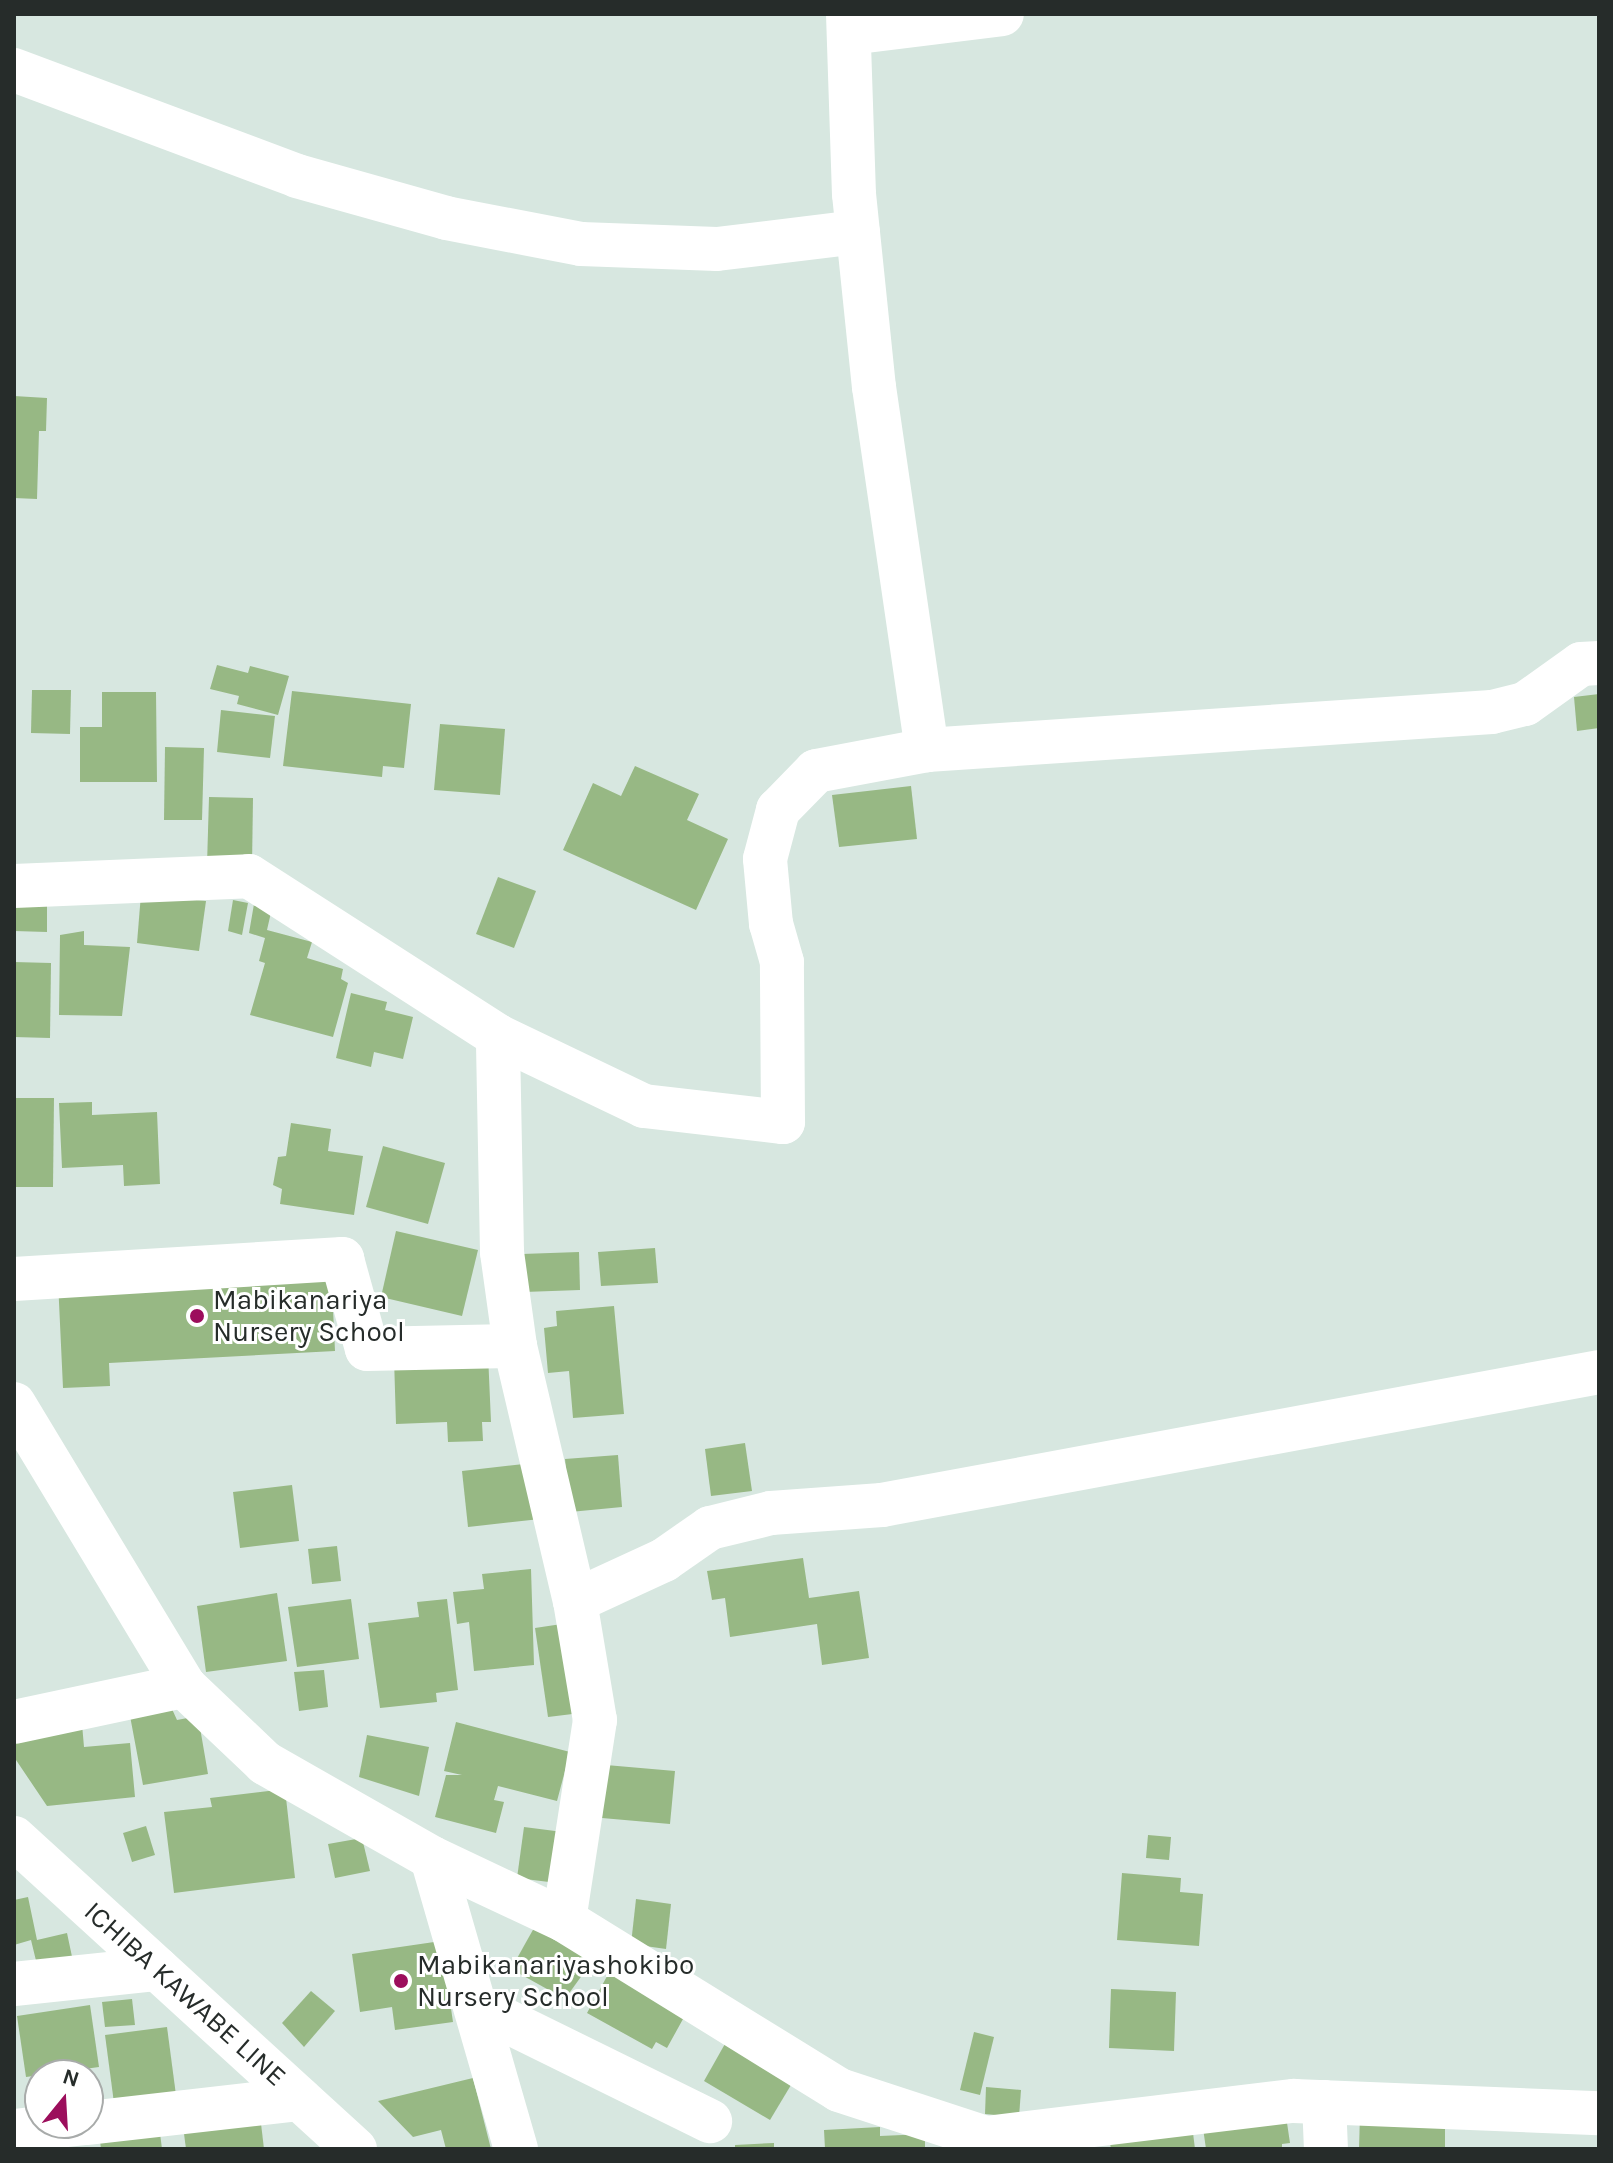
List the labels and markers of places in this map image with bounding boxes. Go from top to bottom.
place label: Mabikanariya Nursery School [213,1283,405,1349]
marker: Mabikanariya Nursery School [188,1307,206,1325]
place label: Mabikanariyashokibo Nursery School [417,1948,694,2014]
marker: Mabikanariyashokibo Nursery School [392,1972,410,1990]

